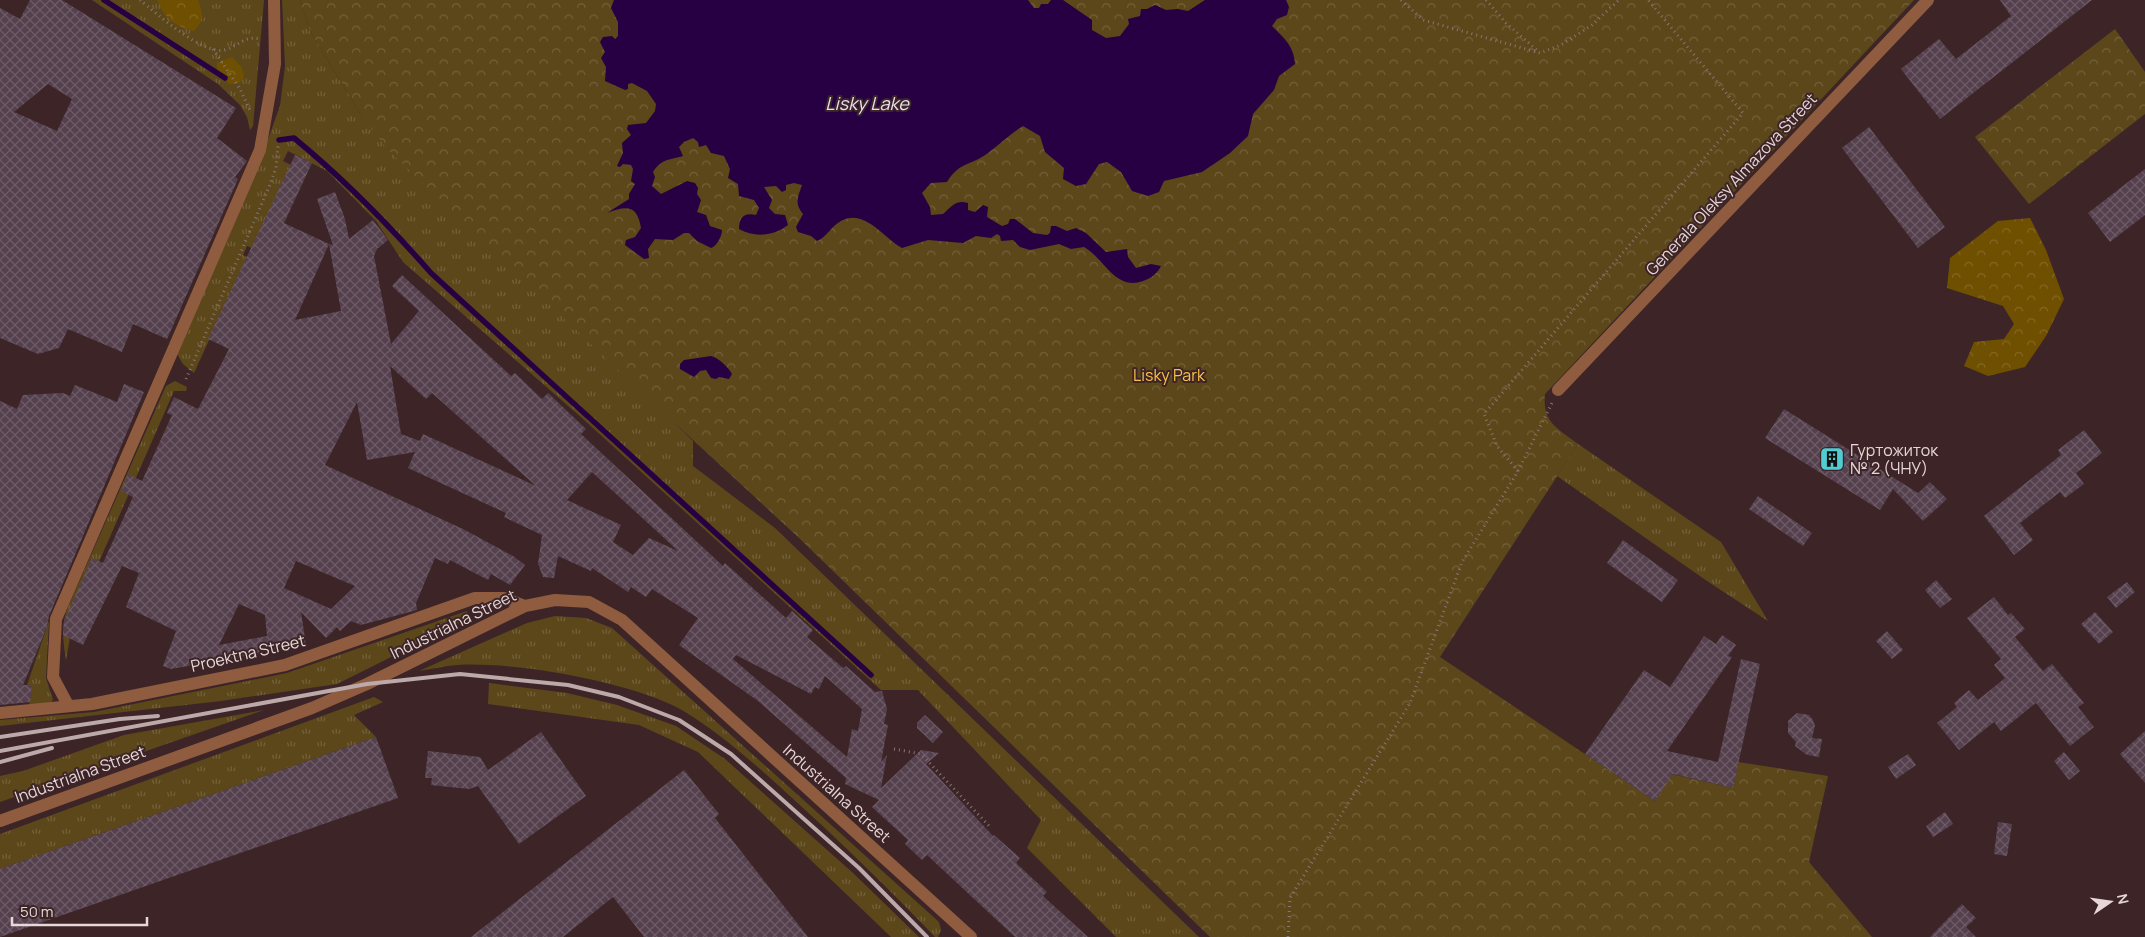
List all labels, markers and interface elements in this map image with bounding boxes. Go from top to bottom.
street label: Generala Oleksy Almazova Street [1641,88,1821,280]
water label: Lisky Lake [825,91,910,115]
park label: Lisky Park [1133,364,1206,386]
place label: Гуртожиток № 2 (ЧНУ) [1850,439,1939,479]
building icon: Гуртожиток № 2 (ЧНУ) [1819,446,1845,472]
street label: Industrialna Street [386,584,520,664]
street label: Proektna Street [189,629,307,677]
street label: Industrialna Street [778,739,896,847]
street label: Industrialna Street [12,740,148,808]
north arrow [2085,877,2135,927]
text: N [2113,892,2134,906]
scale bar [12,894,148,926]
text: 50 m [20,901,54,922]

